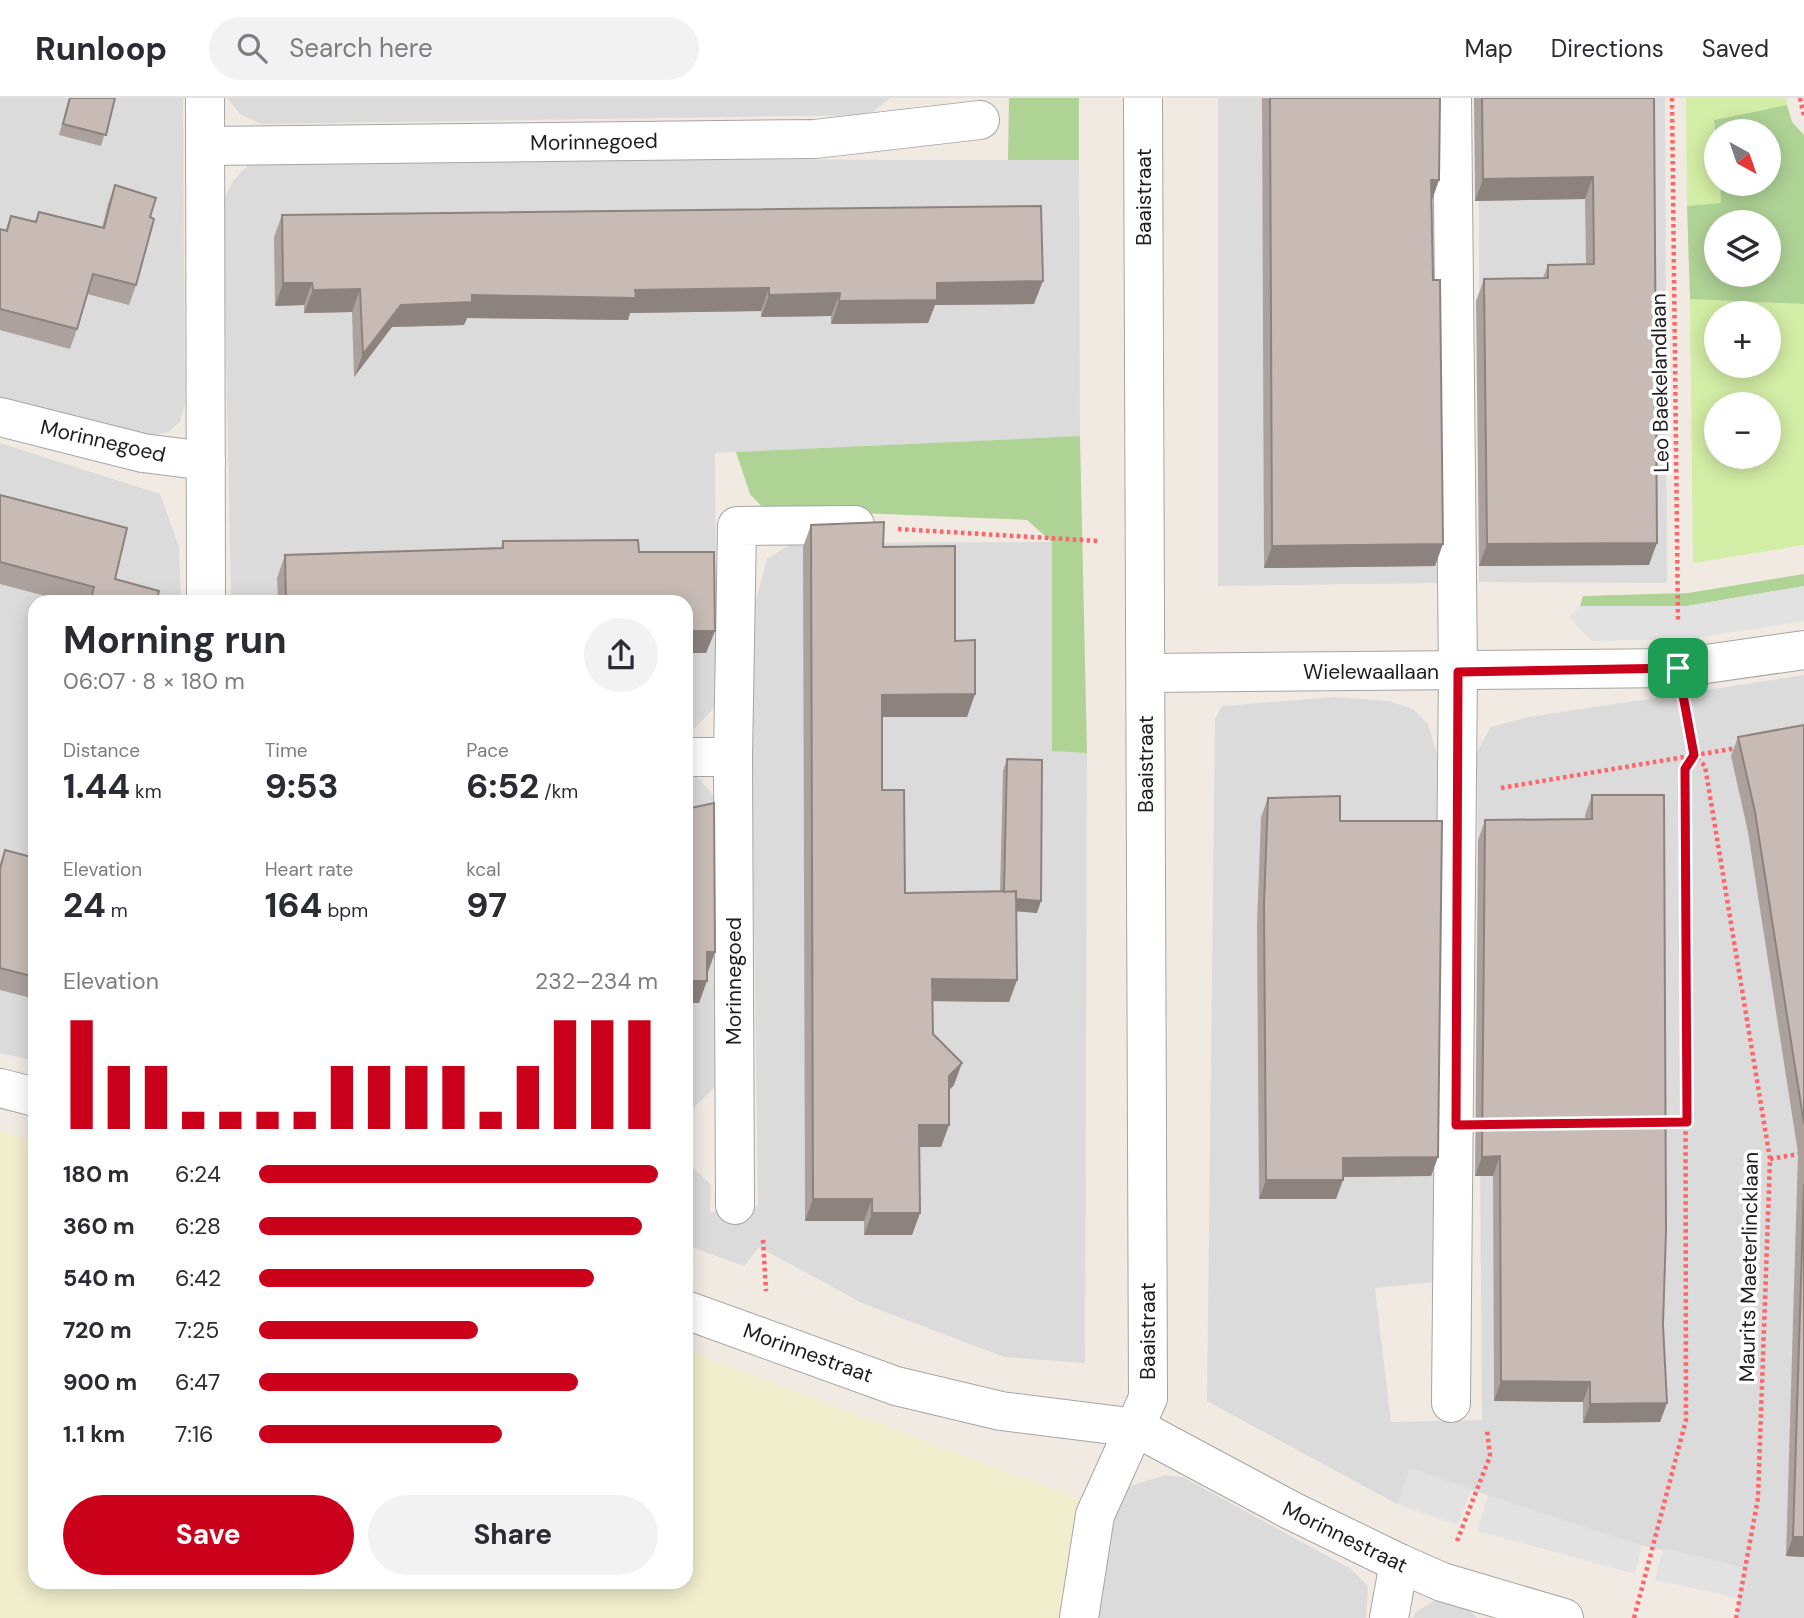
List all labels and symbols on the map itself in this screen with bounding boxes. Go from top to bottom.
north arrow [1704,119,1782,196]
street label: Morinnegoed [530,127,658,157]
street label: Baaistraat [1130,148,1158,246]
street label: Leo Baekelandlaan [1644,293,1676,473]
street label: Morinnegoed [38,413,168,469]
pin [1648,638,1708,698]
street label: Wielewaallaan [1303,658,1439,686]
street label: Baaistraat [1132,715,1160,813]
street label: Morinnegoed [720,917,748,1045]
street label: Maurits Maeterlincklaan [1733,1151,1765,1383]
street label: Baaistraat [1134,1282,1162,1380]
street label: Morinnestraat [739,1317,877,1389]
street label: Morinnestraat [1278,1495,1412,1579]

